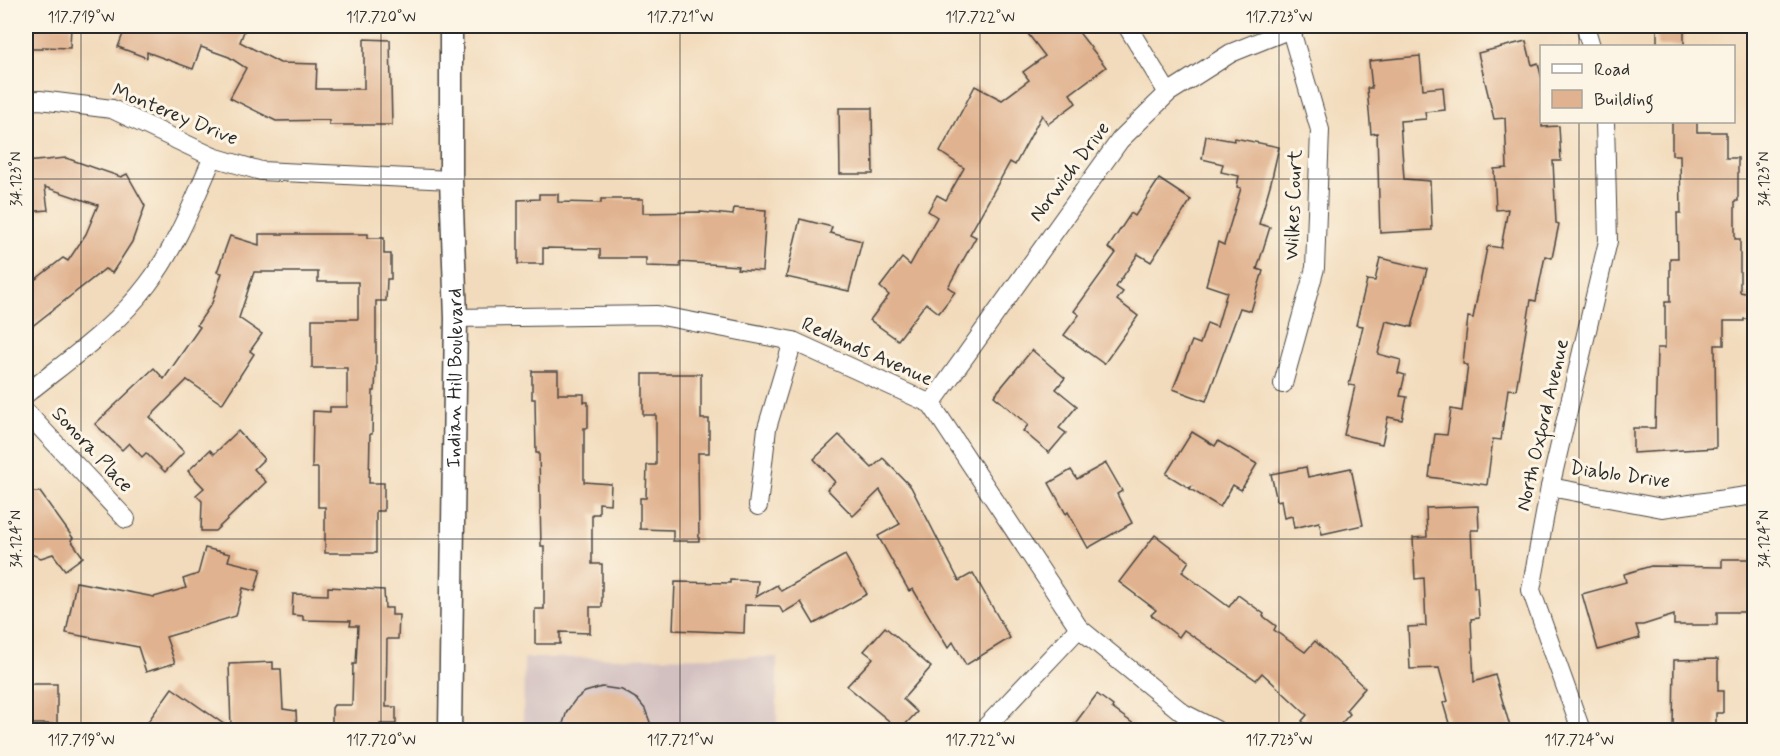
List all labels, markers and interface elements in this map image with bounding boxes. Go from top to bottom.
text: 117.719°W [47,8,115,28]
text: 117.720°W [346,8,416,28]
text: 117.721°W [647,8,713,28]
text: 117.722°W [945,8,1015,28]
text: 117.723°W [1246,8,1312,28]
legend [1540,45,1735,123]
text: Road [1594,58,1630,82]
street label: Monterey Drive [108,77,242,153]
text: Building [1594,88,1654,114]
street label: Norwich Drive [1023,116,1117,228]
street label: Wilkes Court [1279,149,1309,261]
text: 34.123°N [7,151,27,207]
text: 34.123°N [1755,151,1775,207]
street label: Indian Hill Boulevard [440,288,470,468]
street label: Redlands Avenue [797,311,937,393]
street label: North Oxford Avenue [1510,336,1578,514]
street label: Sonora Place [45,401,139,499]
street label: Diablo Drive [1568,455,1672,495]
text: 34.124°N [7,510,27,568]
text: 34.124°N [1755,510,1775,568]
text: 117.719°W [47,731,115,751]
text: 117.720°W [346,731,416,751]
text: 117.721°W [647,731,713,751]
text: 117.722°W [945,731,1015,751]
text: 117.723°W [1246,731,1312,751]
text: 117.724°W [1544,731,1614,751]

